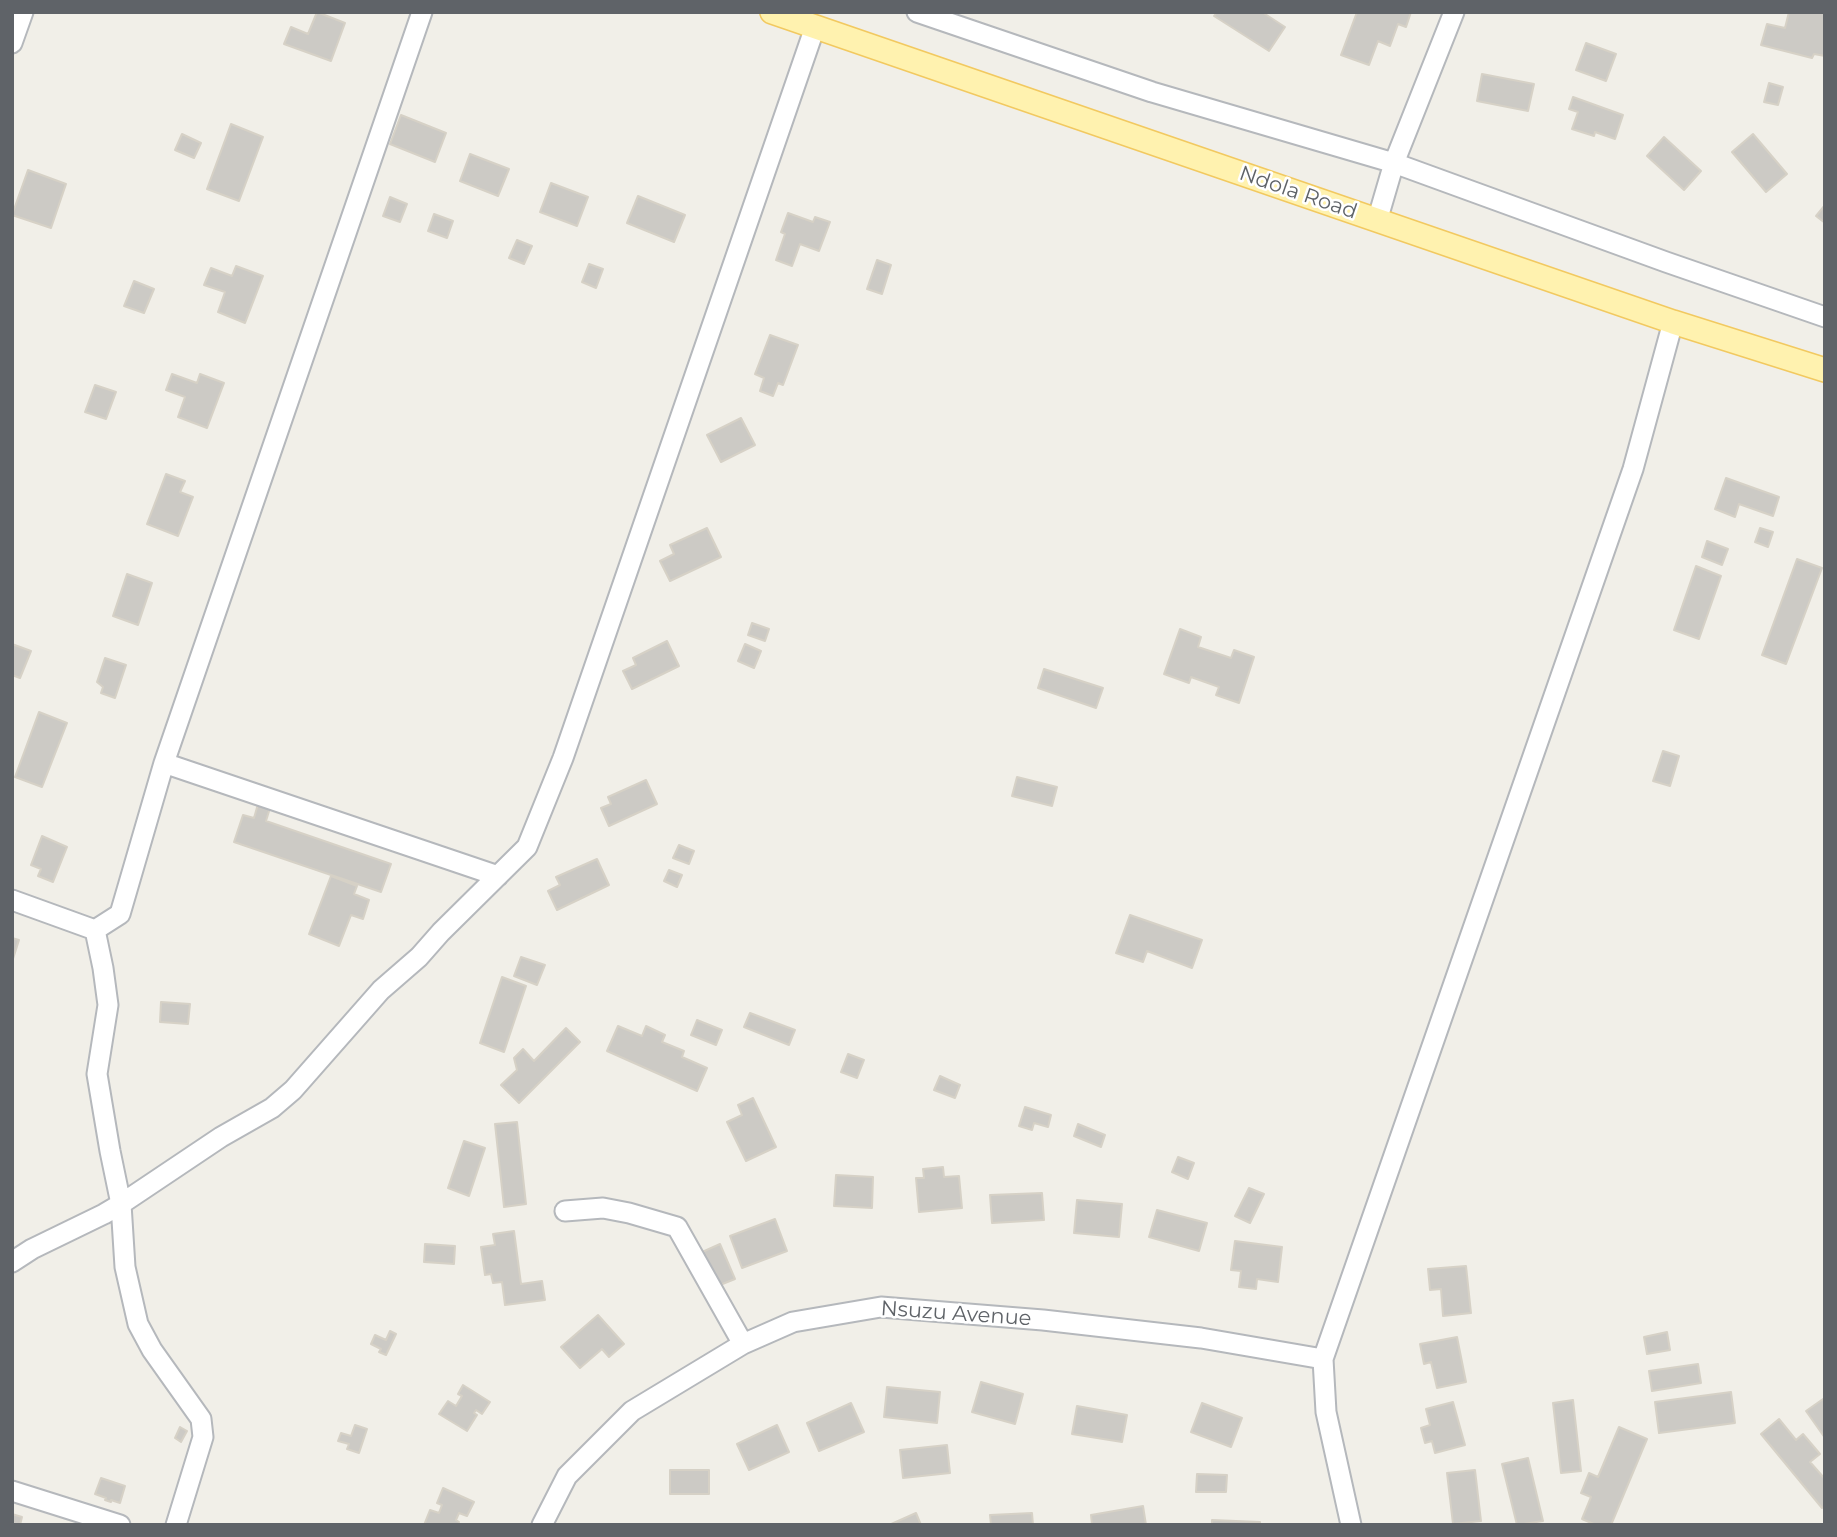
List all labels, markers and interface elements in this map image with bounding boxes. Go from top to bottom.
street label: Ndola Road [1236,161,1360,225]
street label: Nsuzu Avenue [880,1296,1032,1332]

